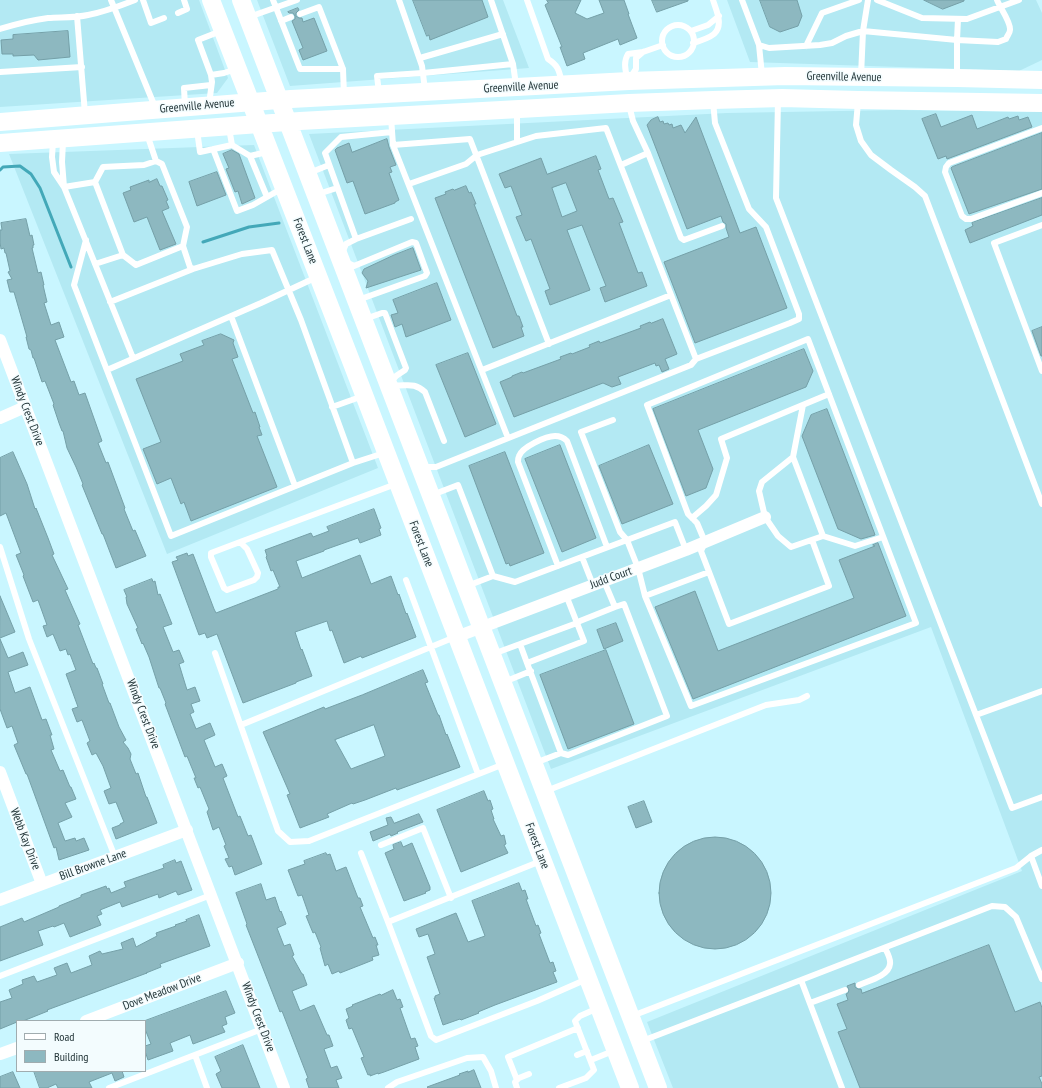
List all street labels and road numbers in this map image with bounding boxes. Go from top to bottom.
street label: Greenville Avenue [806,69,882,85]
street label: Greenville Avenue [483,78,559,96]
street label: Greenville Avenue [159,96,235,116]
street label: Forest Lane [290,216,320,266]
street label: Windy Crest Drive [7,374,47,448]
street label: Forest Lane [406,519,436,569]
street label: Judd Court [588,564,634,592]
street label: Windy Crest Drive [123,677,163,751]
street label: Webb Kay Drive [7,806,43,872]
street label: Forest Lane [522,821,552,871]
street label: Bill Browne Lane [58,846,128,884]
street label: Dove Meadow Drive [121,970,203,1014]
street label: Windy Crest Drive [238,980,278,1054]

